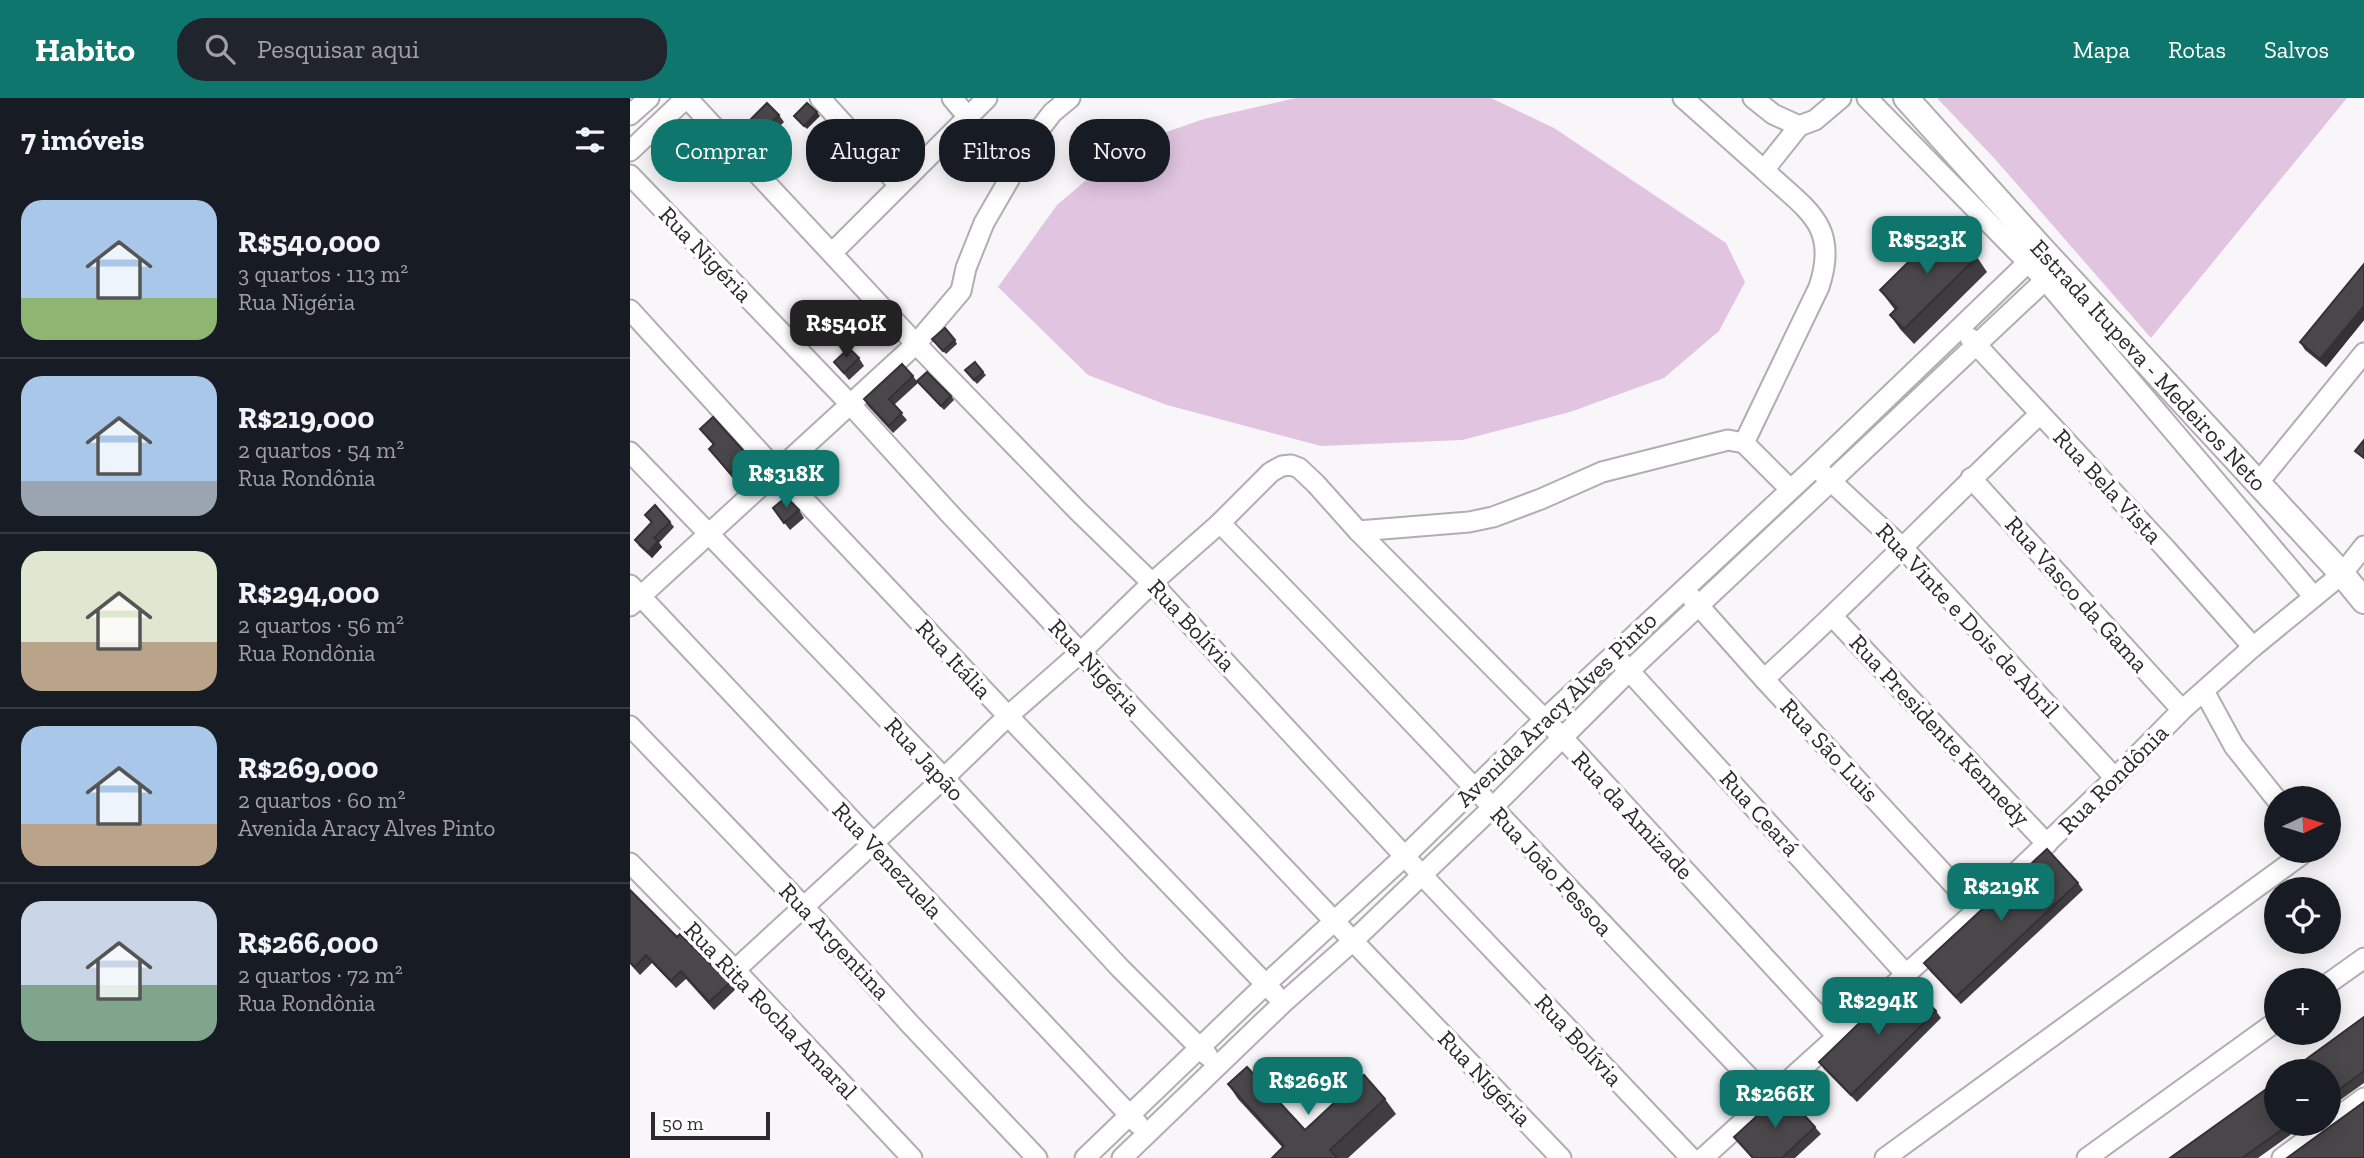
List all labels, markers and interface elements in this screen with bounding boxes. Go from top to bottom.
search box [177,18,667,81]
text: Habito [35,30,135,69]
icon: search [201,30,239,68]
text: Pesquisar aqui [257,33,419,65]
text: Mapa [2073,35,2130,64]
text: Rotas [2168,35,2226,64]
text: Salvos [2264,35,2329,64]
chip: Comprar [651,119,792,182]
chip: Alugar [806,119,925,182]
chip: Filtros [939,119,1055,182]
chip: Novo [1069,119,1170,182]
icon: filters [571,121,609,159]
text: 7 imóveis [21,122,145,158]
street label: Rua Nigéria [653,200,759,308]
pin: R$523K [1870,216,1984,276]
text: R$540,000 [238,224,380,260]
text: R$523K [1888,225,1966,253]
icon: home [77,228,161,312]
street label: Estrada Itupeva - Medeiros Neto [2025,233,2273,497]
text: 3 quartos · 113 m² [238,260,408,288]
text: Rua Nigéria [238,288,355,316]
pin: R$540K [789,300,903,360]
text: R$540K [806,309,886,337]
text: R$219,000 [238,400,375,436]
icon: home [77,404,161,488]
street label: Rua Bela Vista [2047,423,2169,550]
text: 2 quartos · 54 m² [238,436,404,464]
pin: R$318K [729,450,843,510]
text: R$318K [748,459,824,487]
text: Rua Rondônia [238,464,375,492]
street label: Rua Vasco da Gama [1999,510,2155,678]
street label: Rua Vinte e Dois de Abril [1870,517,2066,723]
street label: Rua Bolívia [1142,573,1242,677]
text: R$294,000 [238,575,380,611]
icon: home [77,579,161,663]
street label: Avenida Aracy Alves Pinto [1449,605,1663,813]
text: 2 quartos · 56 m² [238,611,404,639]
street label: Rua Nigéria [1043,612,1148,722]
street label: Rua Itália [910,613,998,705]
street label: Rua Presidente Kennedy [1844,628,2037,832]
text: Rua Rondônia [238,639,375,667]
street label: Rua São Luis [1775,692,1885,808]
street label: Rua Japão [879,711,971,807]
street label: Rua Rondônia [2052,718,2174,840]
street label: Rua da Amizade [1566,745,1700,885]
text: R$269,000 [238,750,379,786]
icon: home [77,754,161,838]
street label: Rua Ceará [1714,764,1806,862]
text: 2 quartos · 60 m² [238,786,405,814]
north arrow [2264,786,2342,863]
map controls [2264,786,2341,1136]
street label: Rua Venezuela [827,796,950,925]
street label: Rua João Pessoa [1485,800,1620,942]
text: Avenida Aracy Alves Pinto [238,814,495,842]
pin: R$219K [1944,864,2058,923]
text: R$219K [1963,872,2039,900]
street label: Rua Argentina [773,876,897,1006]
button: locate [2264,877,2341,954]
street label: Rua Rita Rocha Amaral [678,915,864,1105]
text: R$266,000 [238,925,379,961]
icon: home [77,929,161,1013]
text: 2 quartos · 72 m² [238,961,403,989]
button: + [2264,968,2341,1045]
pin: R$294K [1821,978,1935,1037]
text: R$294K [1838,986,1918,1014]
street label: Rua Bolívia [1529,988,1629,1092]
text: Rua Rondônia [238,989,375,1017]
street label: Rua Nigéria [1432,1024,1538,1132]
pin: R$269K [1251,1058,1365,1117]
button: − [2264,1059,2341,1136]
text: R$269K [1269,1066,1347,1094]
pin: R$266K [1718,1070,1832,1130]
text: R$266K [1736,1079,1814,1107]
scale bar [651,1109,770,1141]
text: 50 m [662,1112,703,1135]

